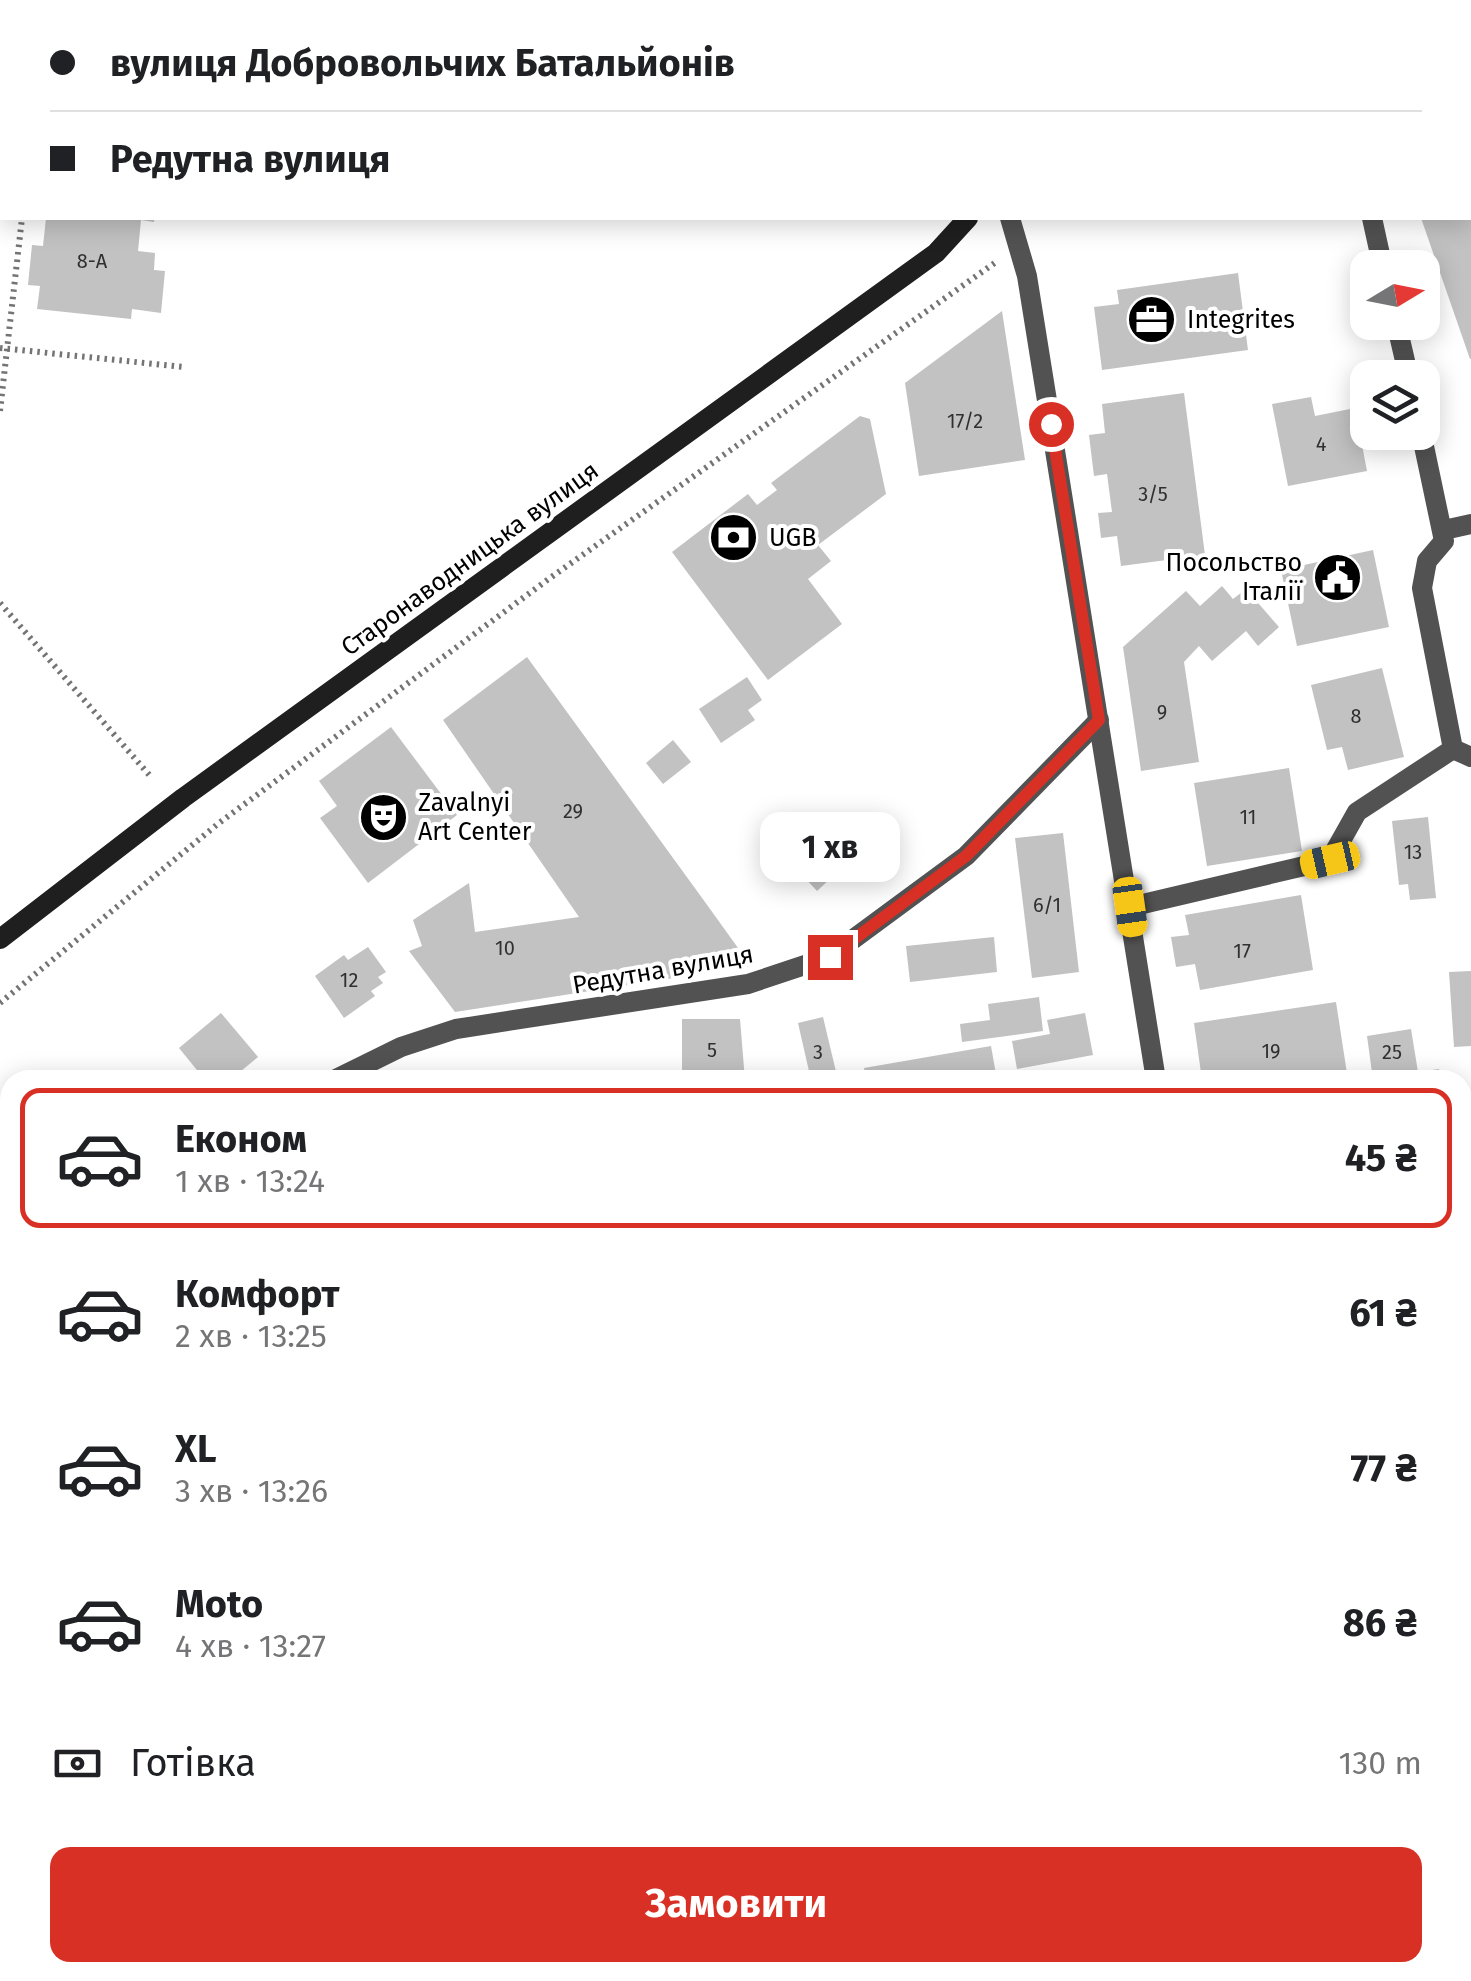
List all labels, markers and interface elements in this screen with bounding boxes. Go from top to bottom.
text: вулиця Добровольчих Батальйонів [110,40,735,86]
text: Редутна вулиця [110,136,390,182]
house number: 8-А [77,249,108,273]
north arrow [1350,250,1440,340]
map controls [1350,250,1440,450]
office icon: Integrites [1126,294,1178,346]
place label: Integrites [1187,305,1295,335]
button: layers [1350,360,1440,450]
route start [1029,402,1074,447]
house number: 17/2 [947,409,983,433]
house number: 4 [1316,432,1327,456]
street label: Старонаводницька вулиця [336,456,604,662]
house number: 3/5 [1138,482,1168,506]
bank icon: UGB [708,512,760,564]
place label: UGB [769,523,817,553]
place label: Посольство Італії [1166,548,1303,607]
public building icon: Посольство Італії [1311,551,1363,603]
house number: 9 [1157,700,1167,724]
house number: 8 [1350,704,1362,728]
place label: Zavalnyi Art Center [418,788,532,847]
theatre icon: Zavalnyi Art Center [357,791,409,843]
house number: 29 [563,799,583,823]
house number: 11 [1239,805,1257,829]
callout: 1 хв [760,812,900,882]
text: 1 хв [802,828,858,866]
car [1297,839,1363,881]
house number: 13 [1404,840,1422,864]
car [1111,875,1149,939]
house number: 6/1 [1033,893,1061,917]
route end [808,935,853,980]
house number: 10 [495,936,515,960]
street label: Редутна вулиця [570,939,756,1001]
house number: 17 [1233,939,1251,963]
house number: 12 [340,968,358,992]
house number: 5 [707,1038,717,1062]
house number: 19 [1261,1039,1281,1063]
house number: 3 [813,1040,823,1064]
house number: 25 [1382,1040,1402,1064]
icon: car [55,1113,145,1203]
text: Економ [175,1116,307,1162]
text: 45 ₴ [1345,1135,1417,1181]
text: 1 хв · 13:24 [175,1162,325,1200]
icon: car [55,1268,145,1358]
text: Комфорт [175,1271,339,1317]
text: 61 ₴ [1349,1290,1417,1336]
text: 2 хв · 13:25 [175,1317,327,1355]
icon: car [55,1423,145,1513]
text: XL [175,1426,217,1472]
text: 77 ₴ [1351,1445,1417,1491]
text: 3 хв · 13:26 [175,1472,328,1510]
icon: car [55,1578,145,1668]
text: Moto [175,1581,263,1627]
text: 86 ₴ [1343,1600,1417,1646]
text: 4 хв · 13:27 [175,1627,326,1665]
icon: cash [50,1736,105,1791]
text: Готівка [130,1740,256,1786]
text: 130 m [1338,1744,1422,1782]
button: Замовити [50,1847,1422,1962]

